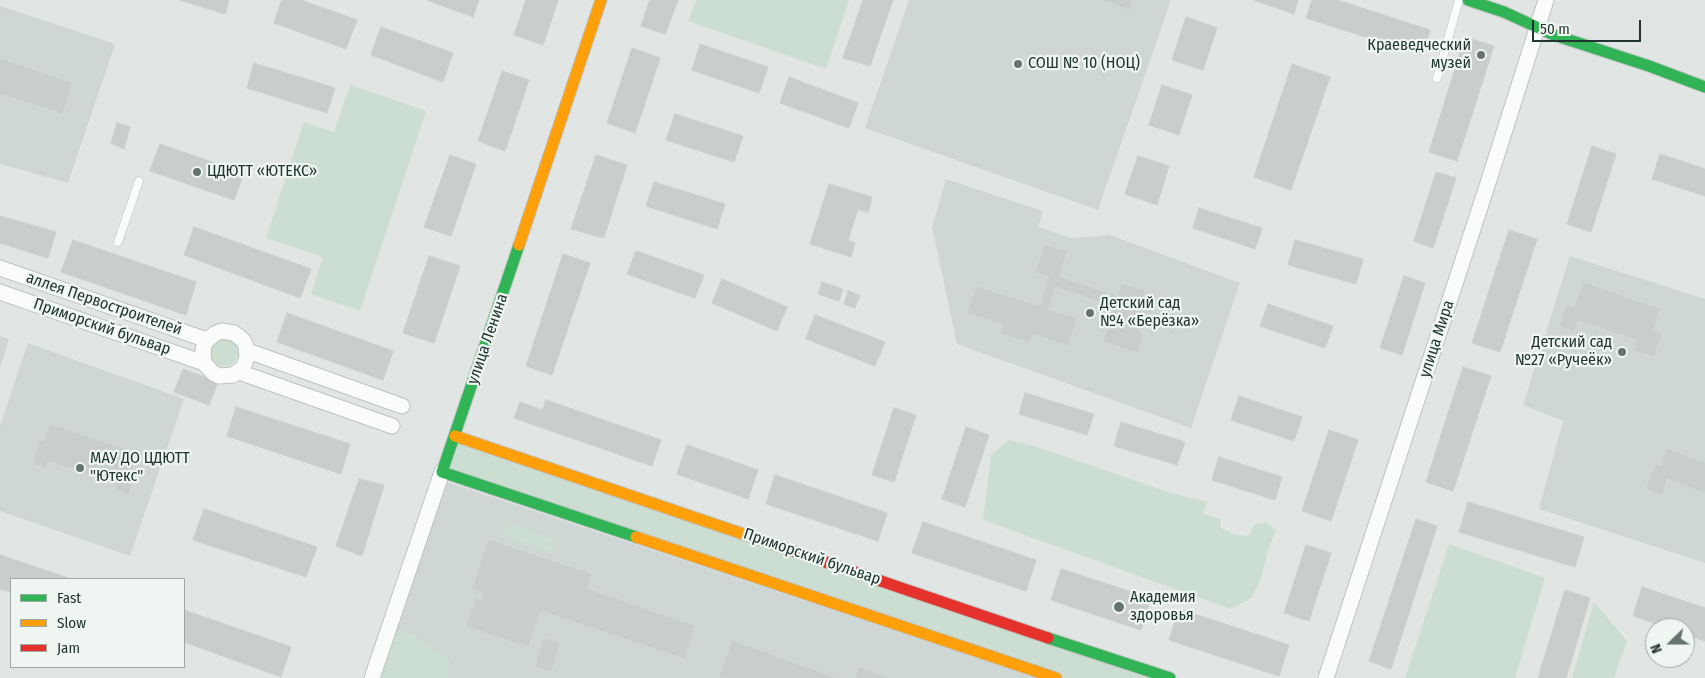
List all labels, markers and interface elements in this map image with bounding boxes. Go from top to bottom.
scale bar [1535,10,1644,42]
text: 50 m [1540,20,1570,38]
place label: Краеведческий музей [1367,36,1471,74]
marker: Краеведческий музей [1475,49,1487,61]
place label: СОШ № 10 (НОЦ) [1028,54,1140,74]
marker: СОШ № 10 (НОЦ) [1012,58,1024,70]
place label: ЦДЮТТ «ЮТЕКС» [207,162,317,182]
marker: ЦДЮТТ «ЮТЕКС» [191,166,203,178]
street label: аллея Первостроителей [24,268,184,340]
street label: улица Ленина [464,291,512,387]
place label: Детский сад №4 «Берёзка» [1100,294,1199,332]
street label: Приморский бульвар [31,295,173,359]
street label: улица Мира [1416,298,1458,380]
marker: Детский сад №4 «Берёзка» [1084,307,1096,319]
place label: Детский сад №27 «Ручеёк» [1515,333,1612,371]
marker: Детский сад №27 «Ручеёк» [1616,346,1628,358]
place label: МАУ ДО ЦДЮТТ "Ютекс" [90,449,190,487]
marker: МАУ ДО ЦДЮТТ "Ютекс" [74,462,86,474]
street label: Приморский бульвар [741,525,883,589]
legend [10,578,185,668]
place label: Академия здоровья [1130,588,1196,626]
text: Fast [57,589,81,607]
marker: Академия здоровья [1112,600,1126,614]
text: Slow [57,614,86,632]
north arrow [1645,618,1695,668]
text: Jam [57,639,80,657]
text: N [1647,641,1666,656]

